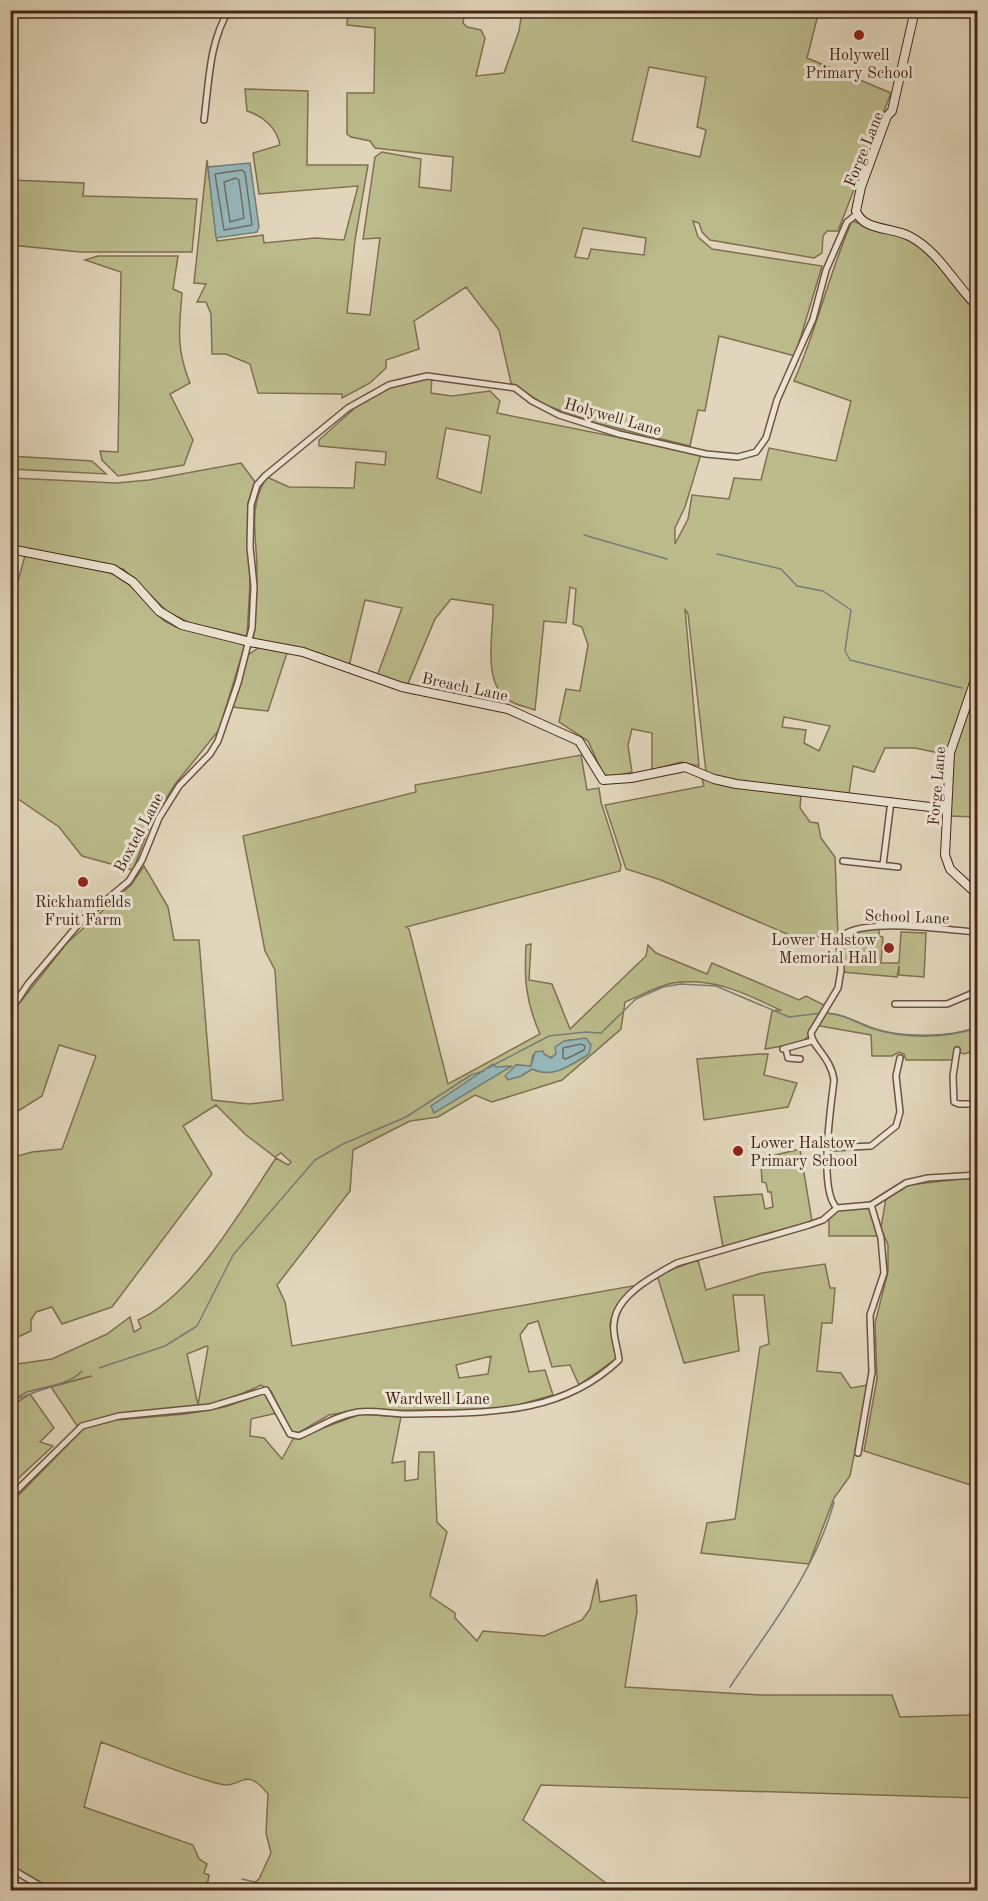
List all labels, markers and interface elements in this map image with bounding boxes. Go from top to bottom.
marker: Holywell Primary School [852,28,866,42]
place label: Holywell Primary School [805,48,913,82]
street label: Forge Lane [843,110,887,189]
street label: Holywell Lane [562,396,663,439]
street label: Breach Lane [420,671,509,705]
street label: Forge Lane [927,746,949,826]
street label: Boxted Lane [112,791,167,875]
marker: Rickhamfields Fruit Farm [76,875,90,889]
place label: Rickhamfields Fruit Farm [35,895,131,929]
street label: School Lane [864,909,950,927]
place label: Lower Halstow Memorial Hall [771,933,878,967]
marker: Lower Halstow Memorial Hall [882,941,896,955]
place label: Lower Halstow Primary School [750,1136,858,1170]
marker: Lower Halstow Primary School [731,1144,745,1158]
street label: Wardwell Lane [384,1392,490,1408]

